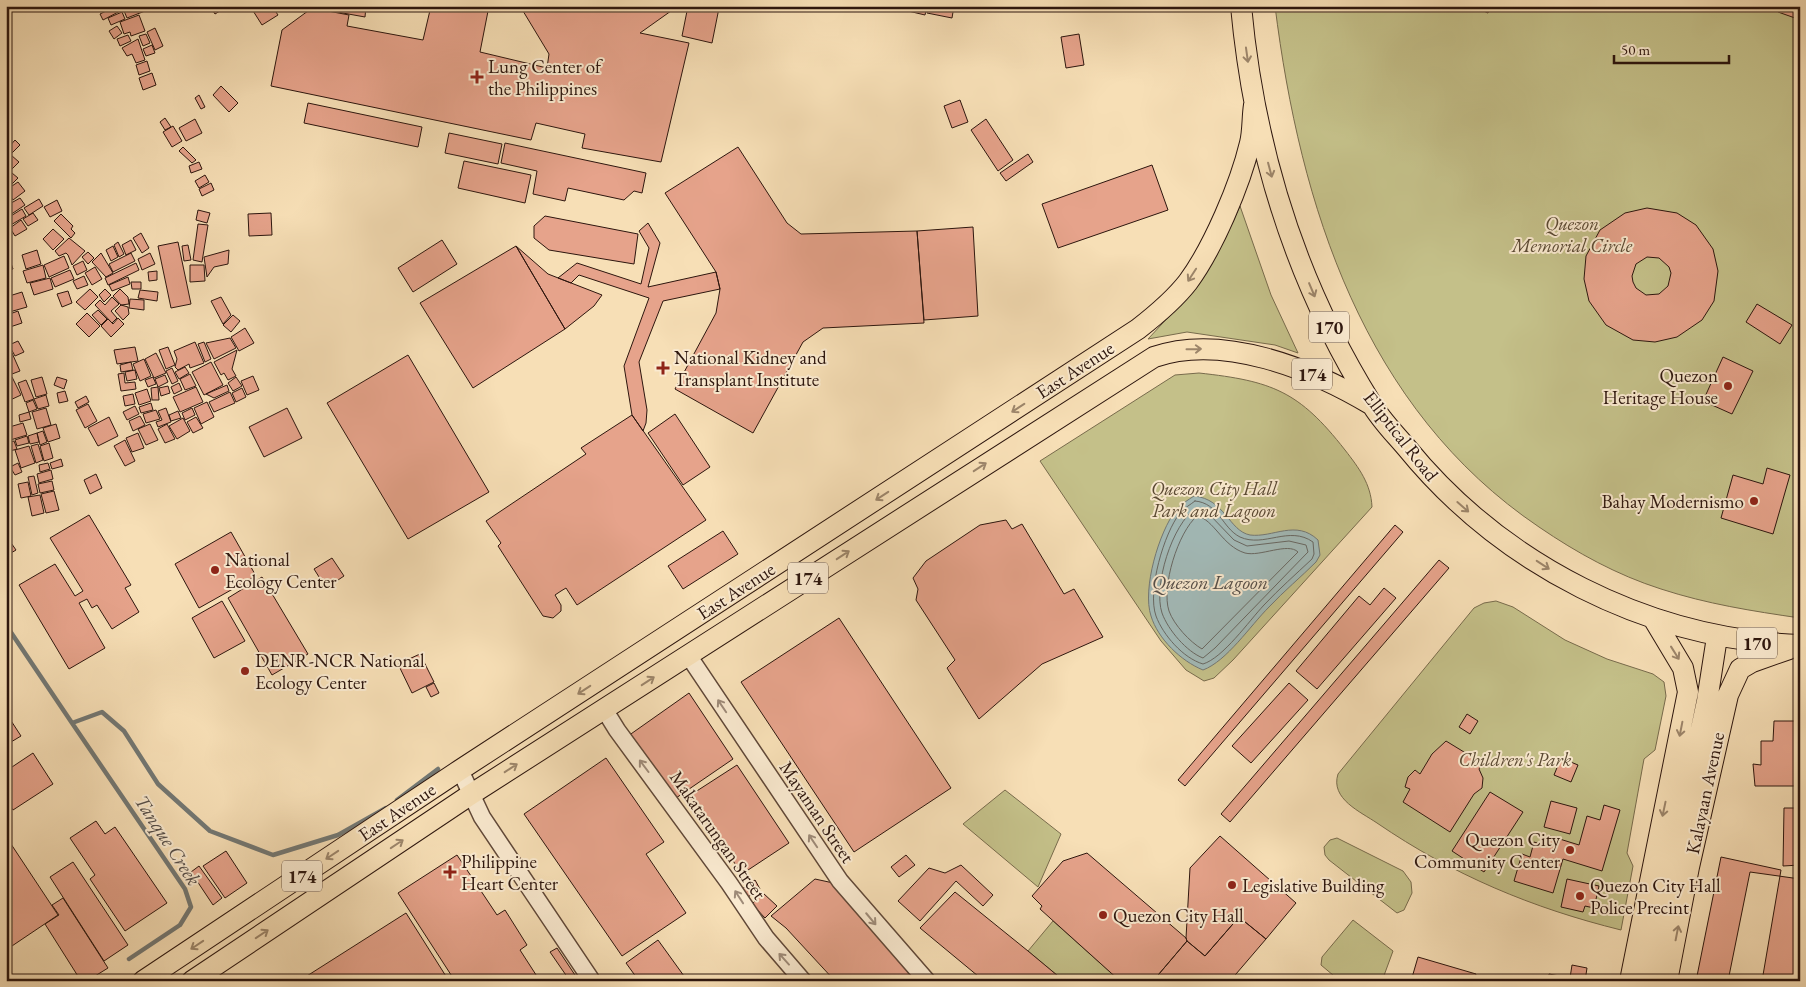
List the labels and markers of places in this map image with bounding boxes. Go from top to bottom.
place label: Lung Center of the Philippines [488,54,603,101]
marker: Lung Center of the Philippines [470,70,484,84]
place label: National Kidney and Transplant Institute [674,345,827,392]
marker: National Kidney and Transplant Institute [656,361,670,375]
place label: Quezon Heritage House [1603,363,1718,410]
marker: Quezon Heritage House [1722,380,1734,392]
place label: Bahay Modernismo [1601,489,1744,514]
marker: Bahay Modernismo [1748,495,1760,507]
place label: National Ecology Center [225,547,337,594]
marker: National Ecology Center [209,564,221,576]
place label: DENR-NCR National Ecology Center [255,648,425,695]
marker: DENR-NCR National Ecology Center [239,665,251,677]
place label: Quezon City Community Center [1414,827,1561,874]
marker: Quezon City Community Center [1564,844,1576,856]
place label: Philippine Heart Center [461,849,559,896]
marker: Philippine Heart Center [443,865,457,879]
place label: Legislative Building [1242,873,1385,898]
place label: Quezon City Hall Police Precint [1590,873,1721,920]
marker: Legislative Building [1226,879,1238,891]
marker: Quezon City Hall Police Precint [1574,890,1586,902]
place label: Quezon City Hall [1113,903,1244,928]
marker: Quezon City Hall [1097,909,1109,921]

